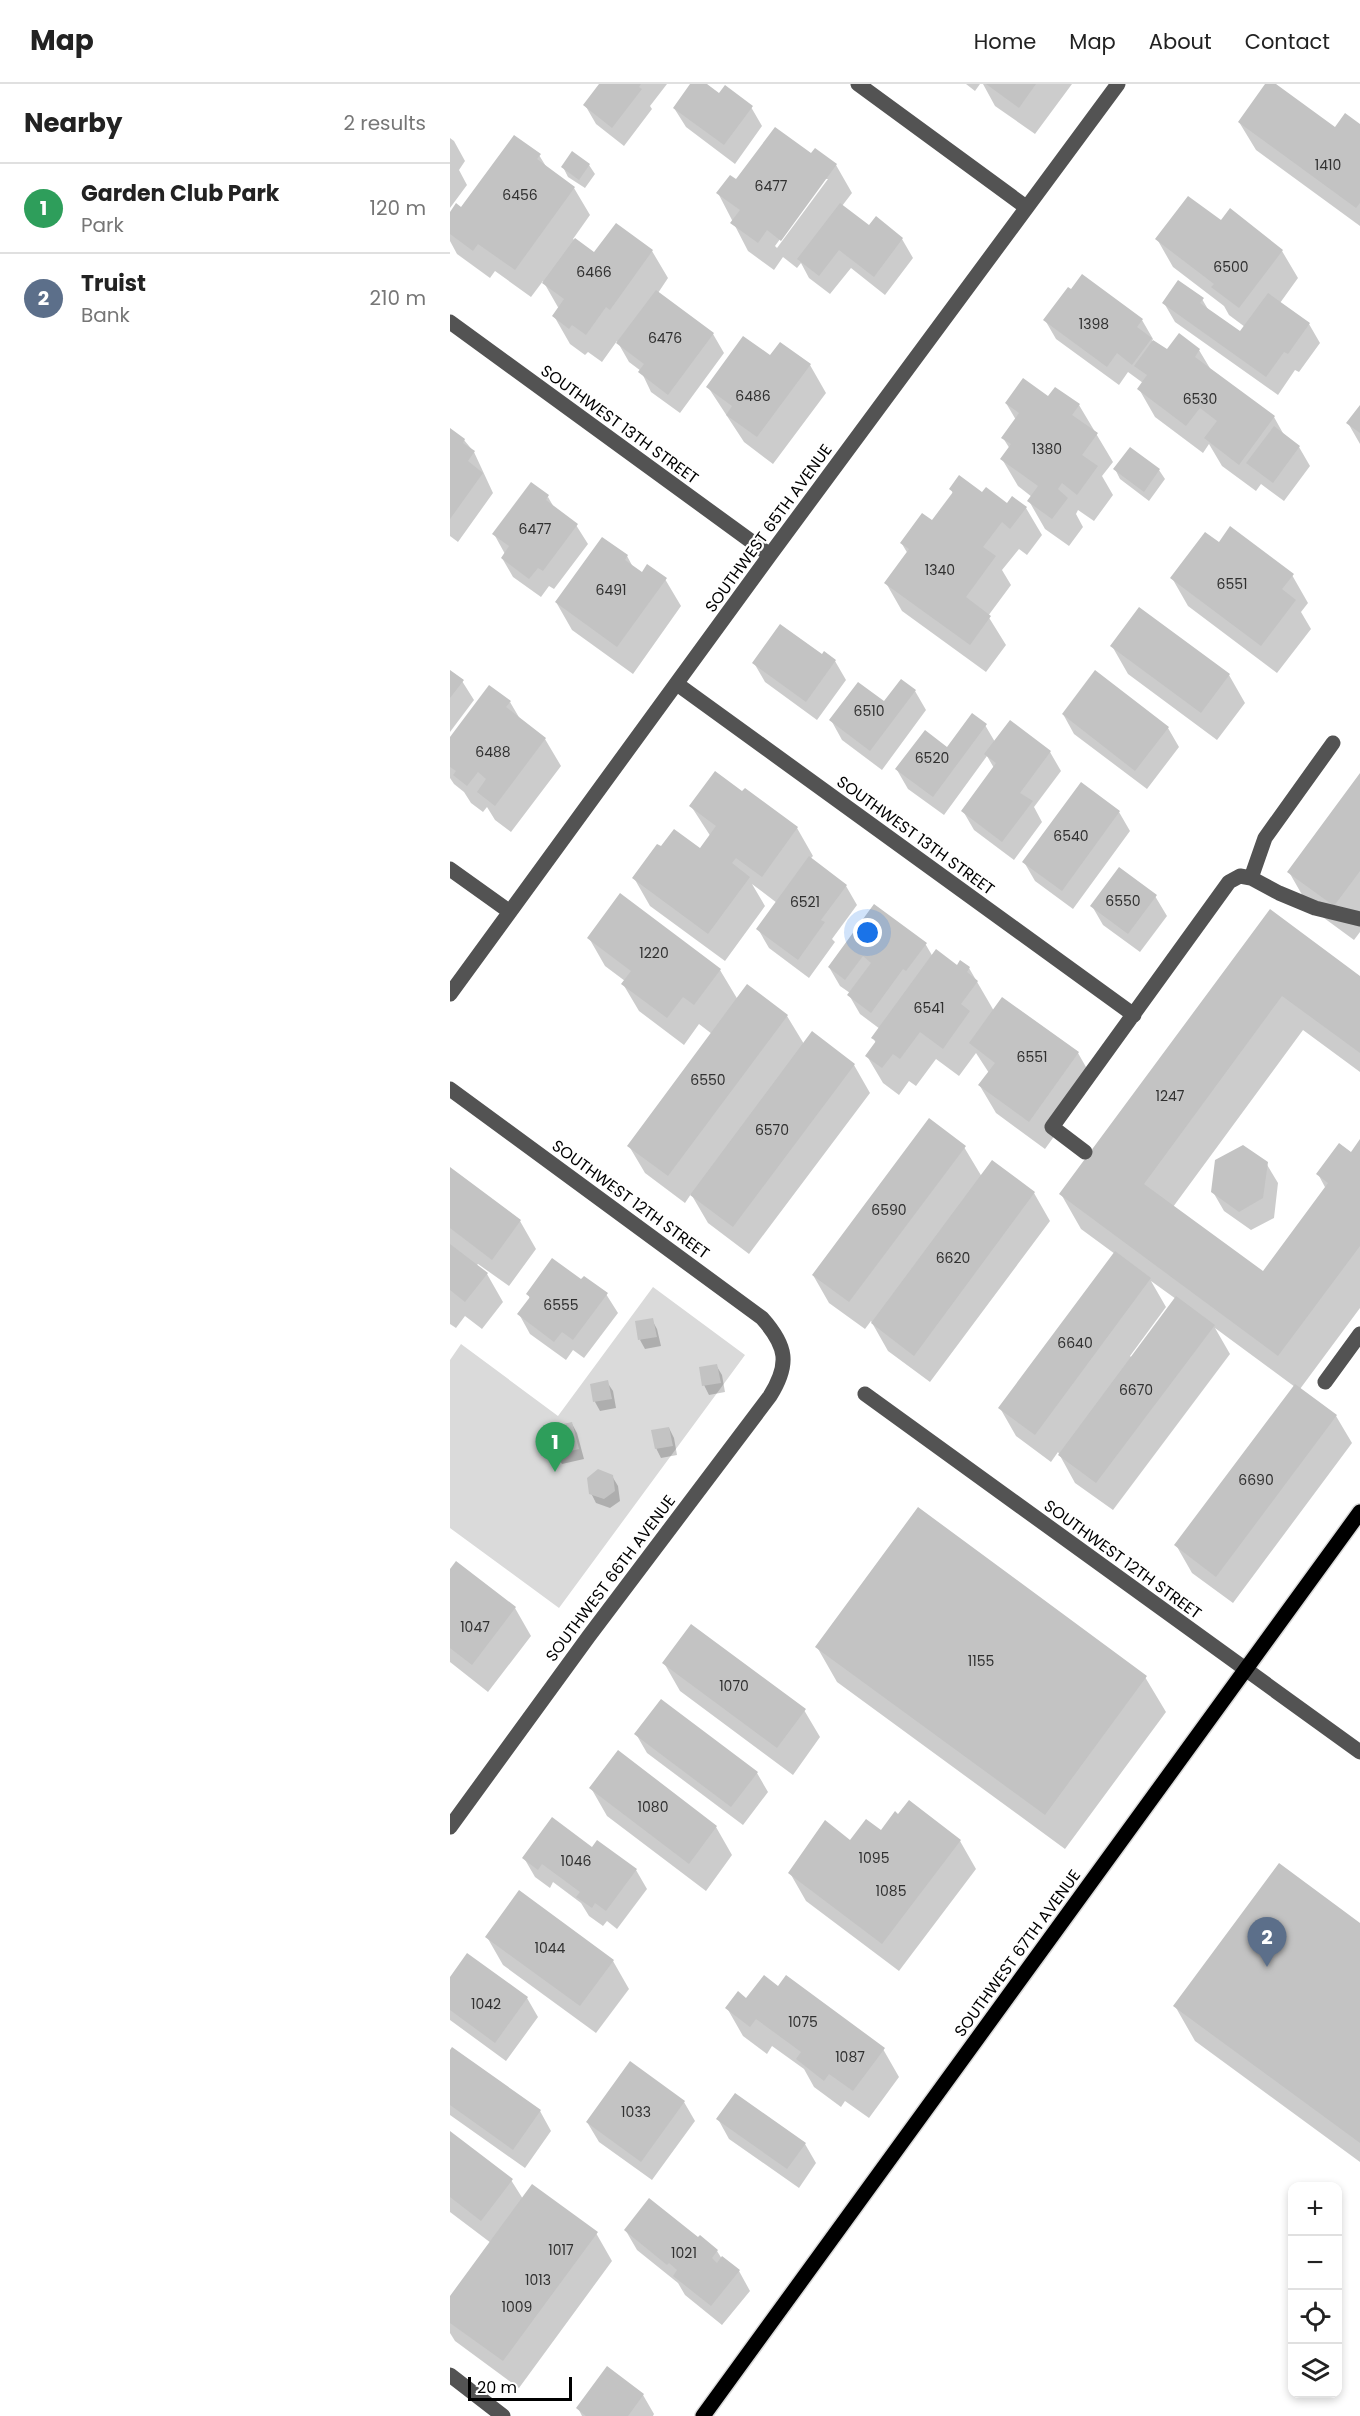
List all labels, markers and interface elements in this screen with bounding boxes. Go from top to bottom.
text: Map [30,21,94,60]
text: Home [974,27,1036,56]
text: Map [1069,27,1116,56]
text: About [1149,27,1212,56]
text: Contact [1245,27,1330,56]
text: Nearby [24,105,122,141]
text: 2 results [343,109,426,137]
house number: 1410 [1315,155,1341,175]
house number: 6477 [755,176,788,196]
text: Garden Club Park [81,178,279,209]
house number: 6456 [502,185,538,205]
text: 1 [40,194,47,222]
text: 120 m [370,194,426,222]
text: Park [81,211,124,239]
house number: 6500 [1213,257,1249,277]
house number: 6466 [576,262,612,282]
text: Truist [81,268,146,299]
text: 2 [38,284,49,312]
text: 210 m [370,284,426,312]
text: Bank [81,301,130,329]
house number: 1398 [1079,314,1109,334]
house number: 6476 [648,328,682,348]
street label: SOUTHWEST 13TH STREET [536,359,704,490]
house number: 6486 [735,386,771,406]
house number: 6530 [1183,389,1217,409]
street label: SOUTHWEST 65TH AVENUE [699,439,837,617]
house number: 1380 [1032,439,1062,459]
house number: 6477 [519,519,552,539]
house number: 1340 [925,560,955,580]
house number: 6551 [1217,574,1247,594]
house number: 6491 [596,580,627,600]
house number: 6510 [854,701,884,721]
house number: 6488 [475,742,511,762]
house number: 6520 [915,748,949,768]
street label: SOUTHWEST 13TH STREET [832,770,1000,901]
house number: 6540 [1053,826,1089,846]
house number: 6550 [1105,891,1141,911]
house number: 6521 [790,892,820,912]
your location [853,918,882,947]
house number: 1220 [639,943,669,963]
house number: 6541 [914,998,944,1018]
house number: 6551 [1017,1047,1047,1067]
house number: 6550 [690,1070,726,1090]
house number: 1247 [1156,1086,1185,1106]
house number: 6570 [755,1120,789,1140]
street label: SOUTHWEST 12TH STREET [547,1134,715,1265]
house number: 6590 [871,1200,907,1220]
house number: 6620 [936,1248,970,1268]
house number: 6555 [543,1295,579,1315]
house number: 6640 [1057,1333,1093,1353]
house number: 6670 [1119,1380,1153,1400]
pin: 1 [536,1422,574,1472]
house number: 6690 [1238,1470,1274,1490]
street label: SOUTHWEST 66TH AVENUE [540,1490,681,1666]
street label: SOUTHWEST 12TH STREET [1039,1494,1207,1625]
house number: 1047 [460,1617,490,1637]
house number: 1155 [968,1651,994,1671]
house number: 1070 [719,1676,749,1696]
house number: 1080 [638,1797,668,1817]
house number: 1095 [859,1848,889,1868]
house number: 1046 [561,1851,592,1871]
street label: SOUTHWEST 67TH AVENUE [949,1865,1086,2042]
house number: 1085 [876,1881,906,1901]
pin: 2 [1248,1918,1286,1967]
house number: 1044 [535,1938,566,1958]
house number: 1042 [471,1994,501,2014]
house number: 1075 [788,2012,818,2032]
house number: 1087 [835,2047,865,2067]
house number: 1033 [621,2102,651,2122]
map controls [1288,2182,1342,2398]
button: + [1288,2182,1342,2236]
button: − [1288,2236,1342,2290]
house number: 1017 [548,2240,574,2260]
house number: 1021 [671,2243,697,2263]
house number: 1013 [525,2270,551,2290]
button: locate [1288,2290,1342,2344]
house number: 1009 [502,2297,532,2317]
button: layers [1288,2344,1342,2398]
scale bar [468,2374,572,2402]
text: 20 m [477,2376,517,2399]

